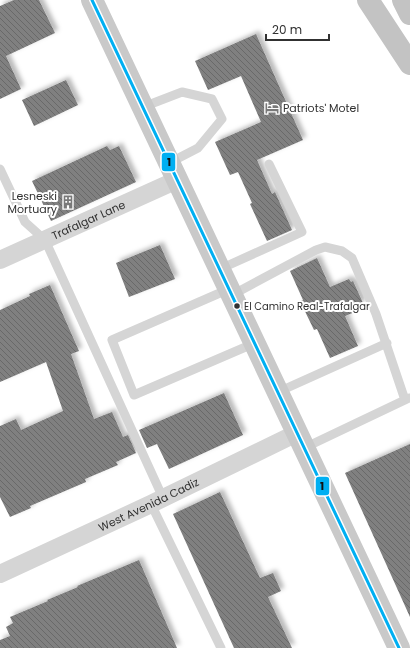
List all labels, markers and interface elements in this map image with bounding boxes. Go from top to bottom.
scale bar [266,16,329,42]
text: 20 m [272,21,302,38]
hotel icon: Patriots' Motel [264,100,280,116]
place label: Patriots' Motel [283,100,359,116]
line badge: 1 [161,152,176,172]
text: 1 [167,154,171,170]
place label: Lesneski Mortuary [8,188,58,217]
building icon: Lesneski Mortuary [60,194,76,210]
street label: Trafalgar Lane [49,196,128,244]
place label: El Camino Real-Trafalgar [244,299,370,314]
marker: El Camino Real-Trafalgar [232,301,242,311]
street label: West Avenida Cadiz [96,474,201,535]
line badge: 1 [315,476,330,496]
text: 1 [320,478,324,494]

